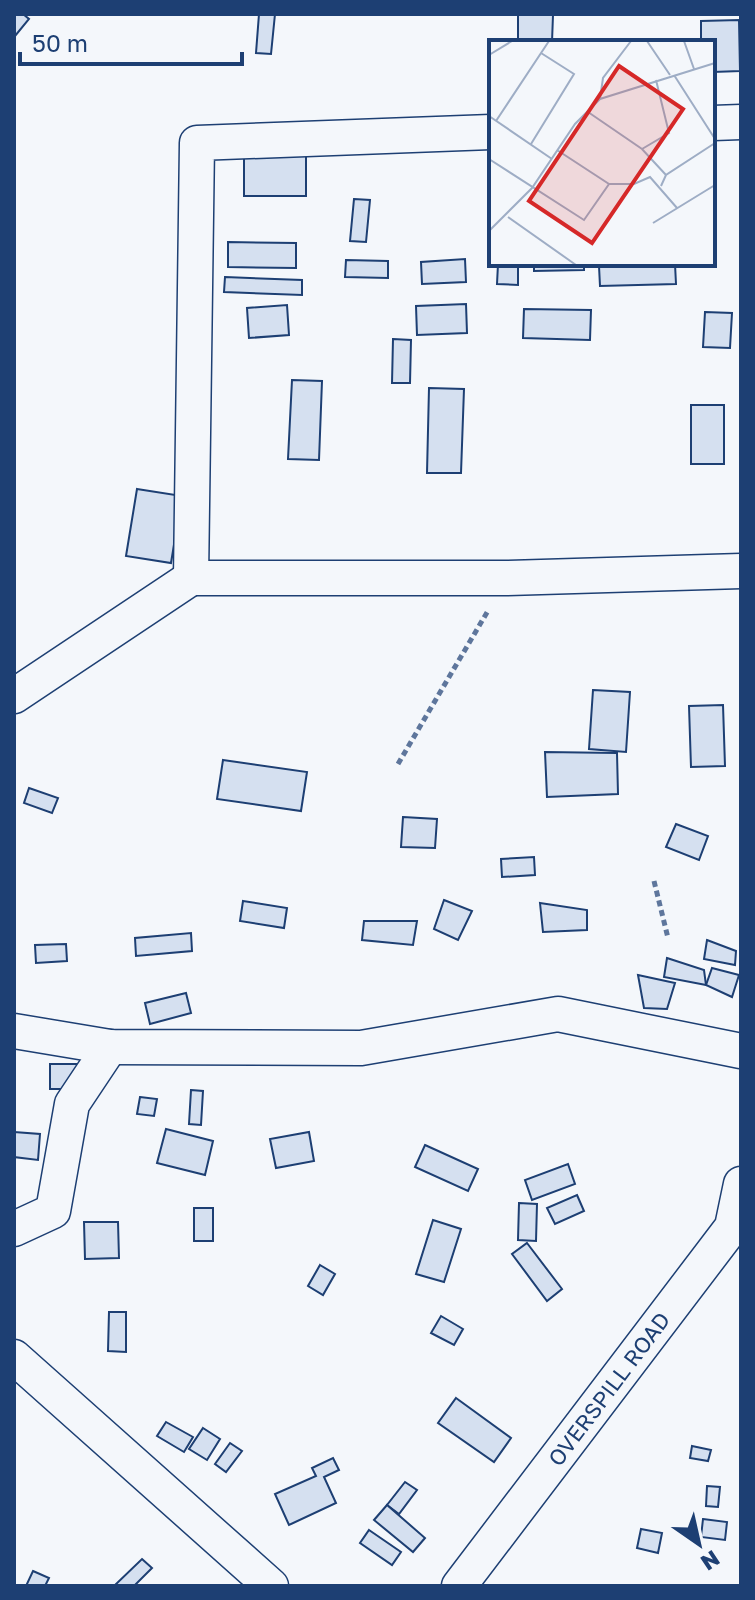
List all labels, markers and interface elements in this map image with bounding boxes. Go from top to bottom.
scale bar [20,16,242,66]
text: 50 m [32,28,88,57]
inset map [489,40,715,266]
street label: OVERSPILL ROAD [542,1306,675,1471]
north arrow [659,1504,739,1584]
text: N [696,1545,725,1577]

